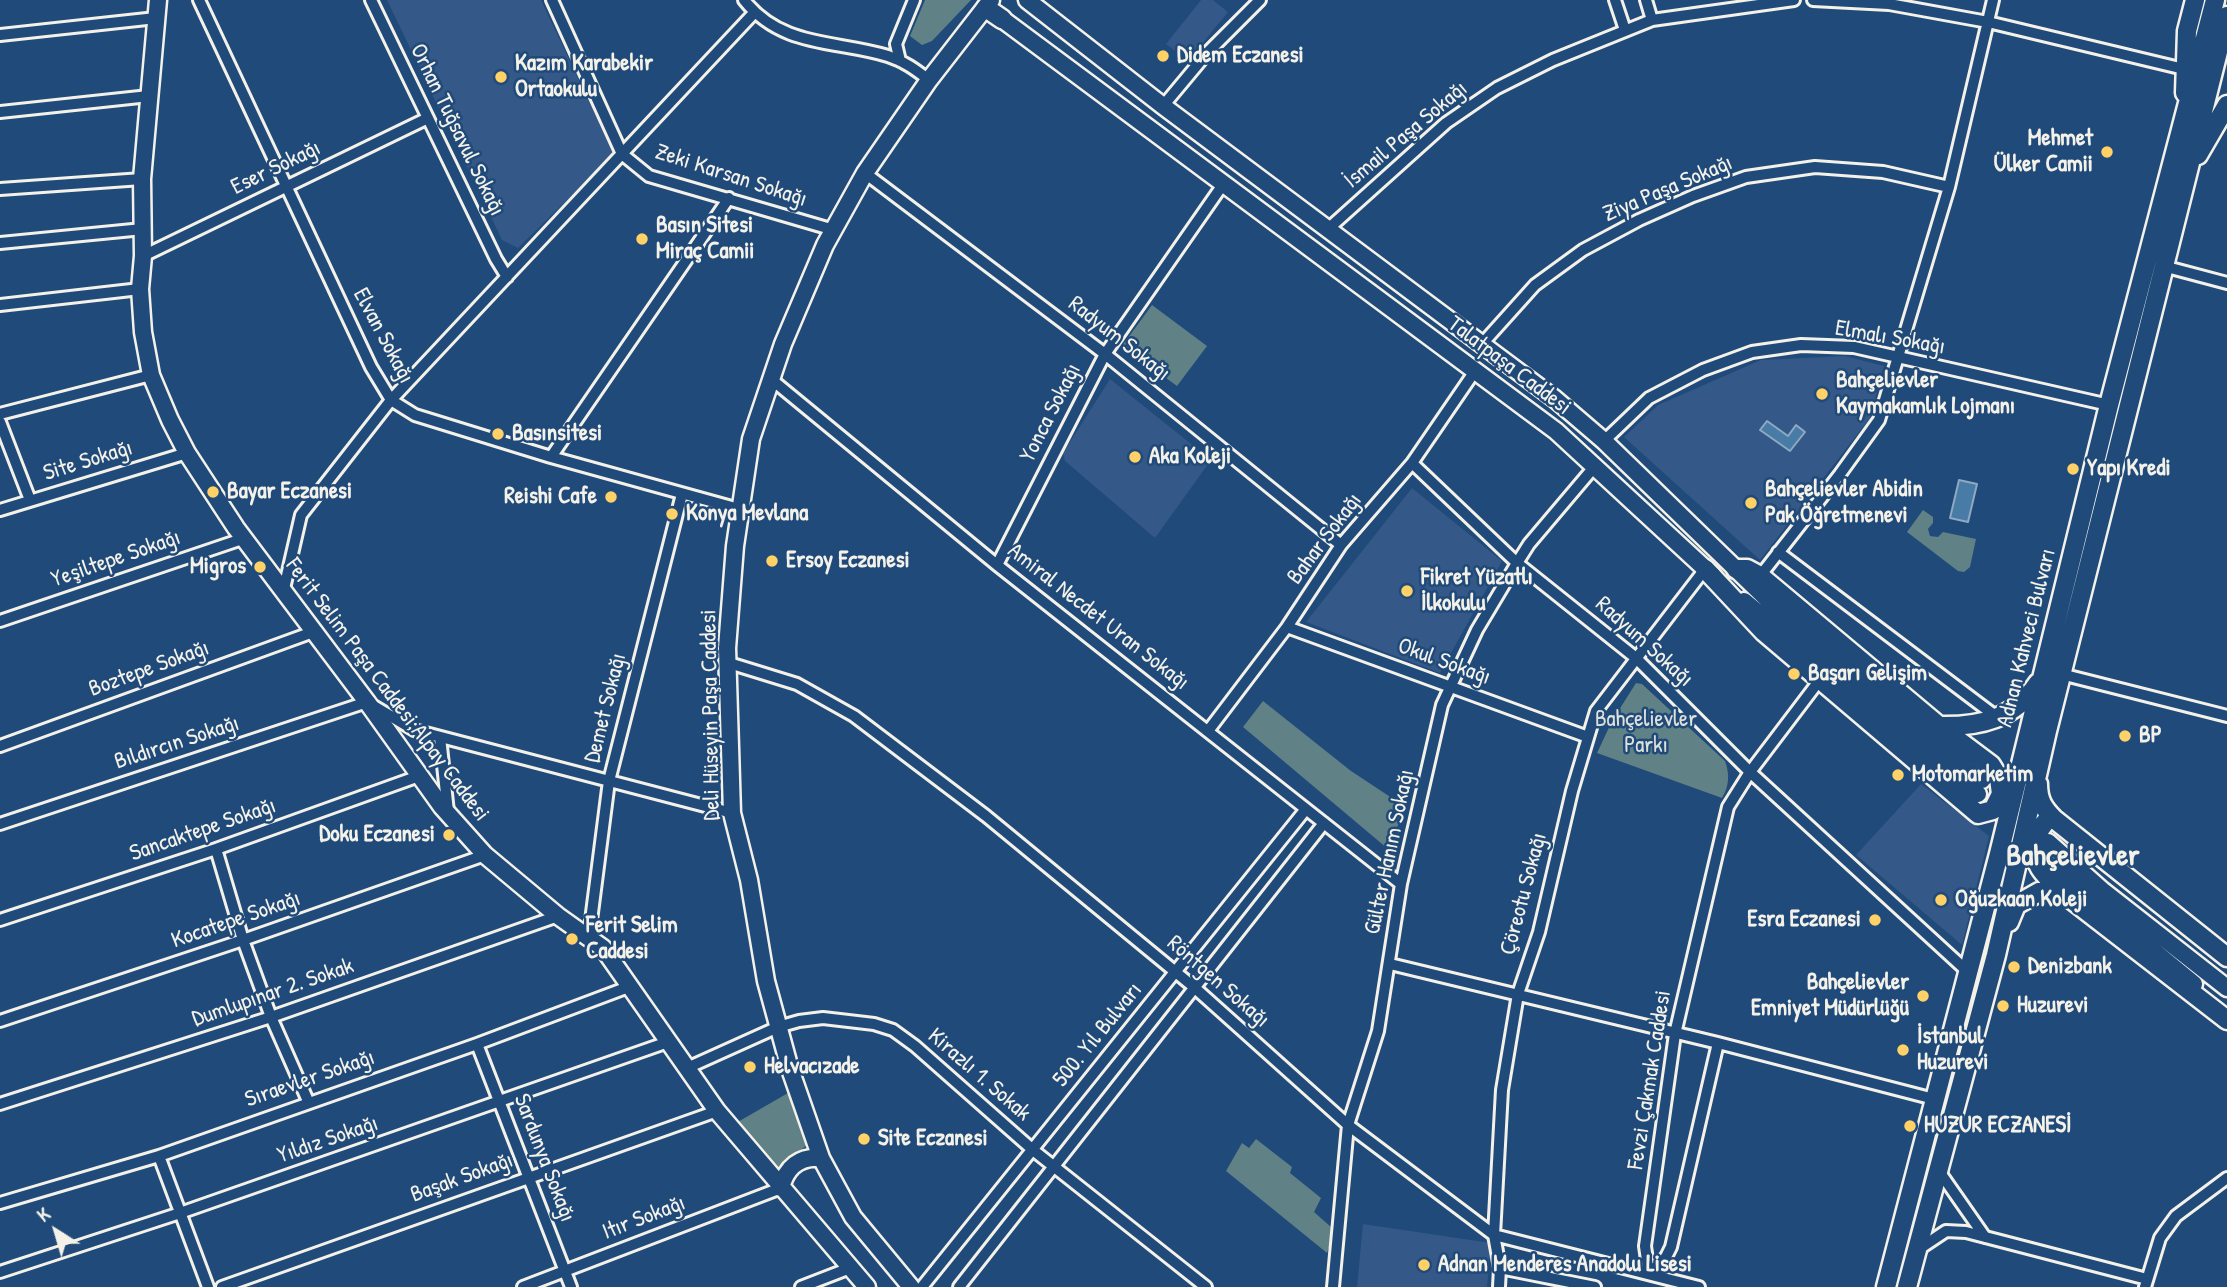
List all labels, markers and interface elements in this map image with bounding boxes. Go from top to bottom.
street label: Orhan Tuğsavul Sokağı [403,40,511,220]
place label: Didem Eczanesi [1177,42,1304,70]
marker: Didem Eczanesi [1155,48,1171,64]
place label: Kazım Karabekir Ortaokulu [515,50,653,104]
marker: Kazım Karabekir Ortaokulu [493,69,509,85]
street label: İsmail Paşa Sokağı [1339,75,1473,195]
place label: Mehmet Ülker Camii [1994,125,2093,179]
street label: Eser Sokağı [227,135,325,201]
street label: Zeki Karsan Sokağı [652,138,810,214]
marker: Mehmet Ülker Camii [2099,144,2115,160]
street label: Ziya Paşa Sokağı [1599,149,1737,229]
place label: Basın Sitesi Miraç Camii [656,212,754,266]
marker: Basın Sitesi Miraç Camii [634,231,650,247]
street label: Elvan Sokağı [346,284,420,388]
street label: Radyum Sokağı [1062,291,1176,387]
street label: Talatpaşa Caddesi [1442,311,1576,421]
street label: Elmalı Sokağı [1833,315,1947,361]
street label: Yonca Sokağı [1014,359,1088,467]
place label: Bahçelievler Kaymakamlık Lojmanı [1836,367,2015,421]
marker: Bahçelievler Kaymakamlık Lojmanı [1814,386,1830,402]
place label: Basınsitesi [512,420,602,448]
marker: Basınsitesi [490,426,506,442]
street label: Site Sokağı [40,434,136,488]
place label: Aka Koleji [1149,443,1231,471]
marker: Aka Koleji [1127,449,1143,465]
place label: Yapı Kredi [2087,455,2171,483]
marker: Yapı Kredi [2065,461,2081,477]
place label: Bahçelievler Abidin Pak Öğretmenevi [1765,476,1923,530]
place label: Bayar Eczanesi [227,478,352,506]
place label: Reishi Cafe [504,483,597,511]
marker: Bayar Eczanesi [205,484,221,500]
street label: Bahar Sokağı [1282,488,1368,590]
marker: Reishi Cafe [603,489,619,505]
marker: Bahçelievler Abidin Pak Öğretmenevi [1743,495,1759,511]
place label: Konya Mevlana [686,500,808,528]
marker: Konya Mevlana [664,506,680,522]
street label: Yeşiltepe Sokağı [48,524,184,594]
street label: Amiral Necdet Uran Sokağı [1002,538,1194,696]
street label: Adnan Kahveci Bulvarı [1991,546,2063,730]
place label: Ersoy Eczanesi [786,547,910,575]
place label: Migros [190,553,246,581]
street label: Ferit Selim Paşa Caddesi;Alpay Caddesi [279,553,495,827]
marker: Ersoy Eczanesi [764,553,780,569]
marker: Migros [252,559,268,575]
place label: Fikret Yüzatlı İlkokulu [1421,564,1533,618]
marker: Fikret Yüzatlı İlkokulu [1399,583,1415,599]
street label: Radyum Sokağı [1589,591,1699,693]
street label: Deli Hüseyin Paşa Caddesi [695,609,727,821]
street label: Okul Sokağı [1394,632,1494,692]
street label: Boztepe Sokağı [85,635,213,703]
street label: Demet Sokağı [579,650,633,766]
place label: Başarı Gelişim [1808,660,1927,688]
marker: Başarı Gelişim [1786,666,1802,682]
park label: Bahçelievler Parkı [1595,706,1697,760]
street label: Bıldırcın Sokağı [111,710,243,776]
place label: BP [2139,722,2162,750]
marker: BP [2117,728,2133,744]
place label: Motomarketim [1912,761,2033,789]
street label: Gülter Hanım Sokağı [1359,767,1421,937]
marker: Motomarketim [1890,767,1906,783]
street label: Sancaktepe Sokağı [126,792,280,868]
place label: Doku Eczanesi [319,821,435,849]
marker: Doku Eczanesi [441,827,457,843]
street label: Çöreotu Sokağı [1494,830,1554,958]
district label: Bahçelievler [2006,839,2140,875]
street label: Kocatepe Sokağı [168,885,304,955]
place label: Oğuzkaan Koleji [1955,886,2087,914]
marker: Oğuzkaan Koleji [1933,892,1949,908]
place label: Esra Eczanesi [1747,906,1861,934]
place label: Ferit Selim Caddesi [586,912,678,966]
marker: Esra Eczanesi [1867,912,1883,928]
street label: Röntgen Sokağı [1161,930,1275,1034]
marker: Ferit Selim Caddesi [564,931,580,947]
street label: Dumlupınar 2. Sokak [189,953,357,1033]
place label: Denizbank [2028,953,2112,981]
marker: Denizbank [2006,959,2022,975]
place label: Bahçelievler Emniyet Müdürlüğü [1751,969,1909,1023]
street label: 500. Yıl Bulvarı [1047,977,1149,1093]
marker: Bahçelievler Emniyet Müdürlüğü [1915,988,1931,1004]
street label: Fevzi Çakmak Caddesi [1622,989,1678,1171]
place label: Huzurevi [2017,992,2088,1020]
marker: Huzurevi [1995,998,2011,1014]
street label: Kirazlı 1. Sokak [922,1023,1036,1127]
place label: İstanbul Huzurevi [1917,1023,1988,1077]
marker: İstanbul Huzurevi [1895,1042,1911,1058]
street label: Sıraevler Sokağı [242,1044,378,1114]
place label: Helvacızade [764,1053,859,1081]
marker: Helvacızade [742,1059,758,1075]
street label: Sardunya Sokağı [507,1090,581,1226]
street label: Yıldız Sokağı [274,1110,382,1170]
place label: HUZUR ECZANESİ [1924,1112,2071,1140]
marker: HUZUR ECZANESİ [1902,1118,1918,1134]
place label: Site Eczanesi [878,1125,988,1153]
marker: Site Eczanesi [856,1131,872,1147]
street label: Başak Sokağı [407,1147,517,1209]
street label: Itır Sokağı [599,1190,689,1246]
north arrow [21,1196,91,1266]
text: K [32,1201,55,1228]
place label: Adnan Menderes Anadolu Lisesi [1438,1251,1692,1279]
marker: Adnan Menderes Anadolu Lisesi [1416,1257,1432,1273]

